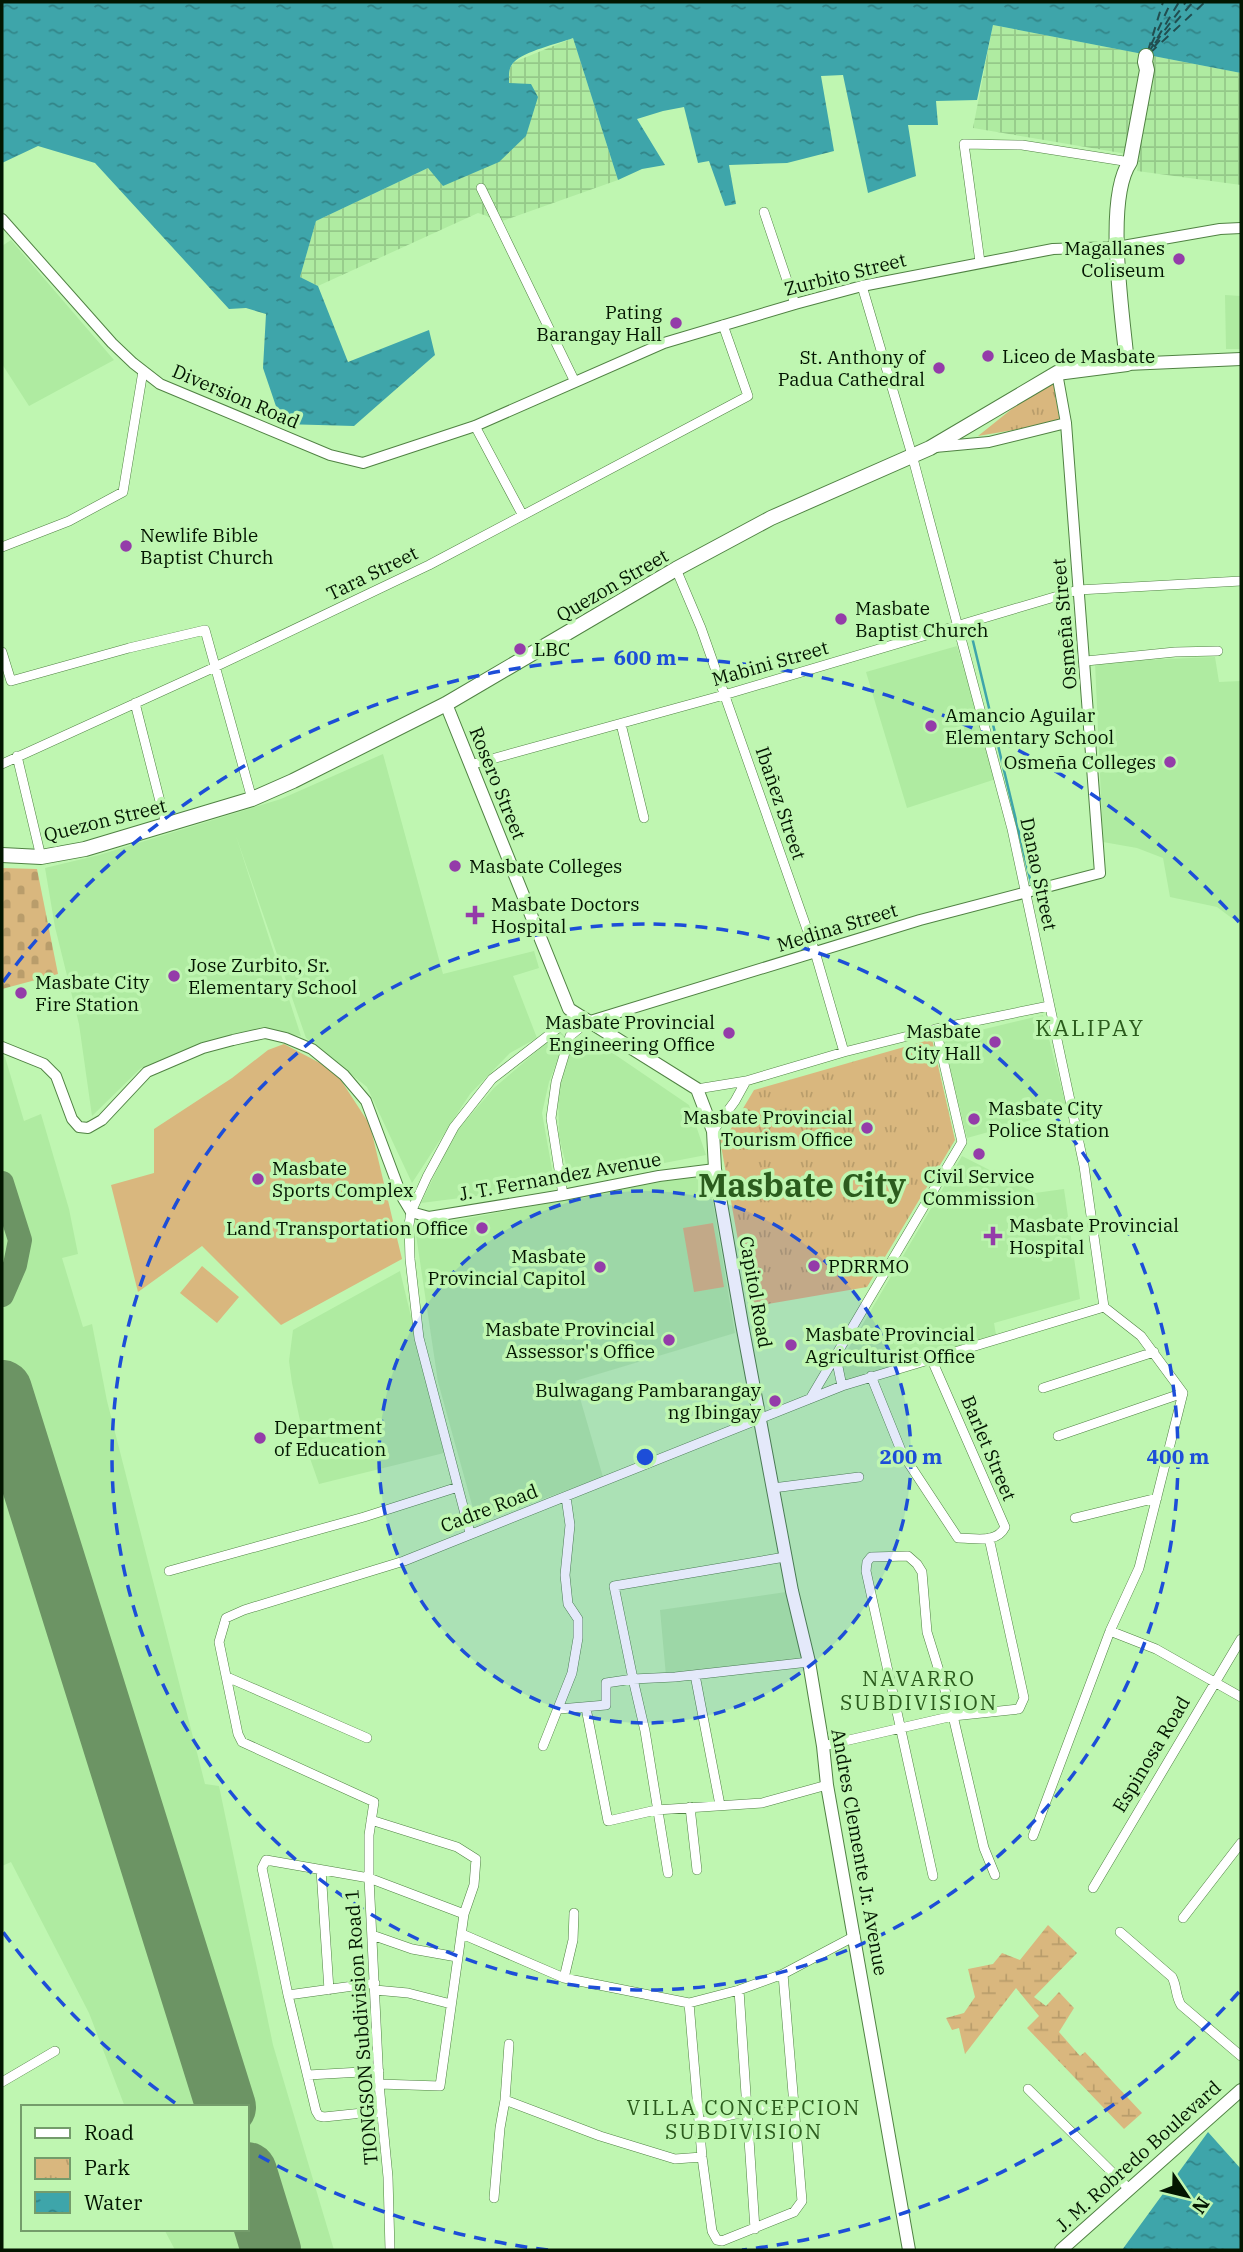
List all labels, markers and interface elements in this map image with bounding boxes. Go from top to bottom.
place label: Magallanes Coliseum [1064,236,1165,282]
street label: Zurbito Street [782,247,909,301]
marker: Magallanes Coliseum [1171,251,1187,267]
place label: Pating Barangay Hall [536,300,663,346]
marker: Pating Barangay Hall [668,315,684,331]
place label: Liceo de Masbate [1002,344,1155,368]
place label: St. Anthony of Padua Cathedral [778,345,926,391]
marker: Liceo de Masbate [980,348,996,364]
street label: Diversion Road [169,358,303,434]
marker: St. Anthony of Padua Cathedral [931,360,947,376]
place label: Newlife Bible Baptist Church [140,523,274,569]
marker: Newlife Bible Baptist Church [118,538,134,554]
street label: Tara Street [322,540,422,605]
street label: Quezon Street [552,543,673,627]
street label: Osmeña Street [1046,557,1082,691]
place label: Masbate Baptist Church [855,596,989,642]
marker: Masbate Baptist Church [833,611,849,627]
street label: Mabini Street [709,635,831,691]
place label: LBC [534,637,570,661]
marker: LBC [512,641,528,657]
text: 600 m [613,643,677,671]
place label: Amancio Aguilar Elementary School [945,703,1115,749]
marker: Amancio Aguilar Elementary School [923,718,939,734]
street label: Rosero Street [464,723,532,843]
street label: Ibañez Street [750,743,812,863]
place label: Osmeña Colleges [1004,750,1156,774]
marker: Osmeña Colleges [1162,754,1178,770]
street label: Quezon Street [41,793,169,847]
street label: Danao Street [1015,815,1063,933]
place label: Masbate Colleges [469,854,622,878]
marker: Masbate Colleges [447,858,463,874]
place label: Masbate Doctors Hospital [491,892,640,938]
street label: Medina Street [774,897,900,957]
marker: Masbate Doctors Hospital [465,905,485,925]
place label: Jose Zurbito, Sr. Elementary School [188,953,358,999]
marker: Jose Zurbito, Sr. Elementary School [166,968,182,984]
place label: Masbate City Fire Station [35,970,150,1016]
marker: Masbate City Fire Station [13,985,29,1001]
place label: Masbate Provincial Engineering Office [545,1010,715,1056]
district label: KALIPAY [1035,1012,1145,1042]
place label: Masbate City Hall [905,1019,981,1065]
marker: Masbate Provincial Engineering Office [721,1025,737,1041]
marker: Masbate City Hall [987,1034,1003,1050]
place label: Masbate City Police Station [988,1096,1110,1142]
place label: Masbate Provincial Tourism Office [683,1105,853,1151]
marker: Masbate City Police Station [966,1111,982,1127]
marker: Masbate Provincial Tourism Office [859,1120,875,1136]
street label: J. T. Fernandez Avenue [457,1146,663,1206]
marker: Civil Service Commission [971,1146,987,1162]
place label: Masbate Sports Complex [272,1156,414,1202]
district label: Masbate City [698,1163,906,1206]
place label: Civil Service Commission [923,1164,1035,1210]
marker: Masbate Sports Complex [250,1171,266,1187]
place label: Masbate Provincial Hospital [1009,1213,1179,1259]
place label: Land Transportation Office [226,1216,468,1240]
marker: Land Transportation Office [474,1220,490,1236]
marker: Masbate Provincial Hospital [983,1226,1003,1246]
street label: Capitol Road [734,1234,778,1350]
place label: Masbate Provincial Capitol [428,1244,586,1290]
place label: PDRRMO [828,1254,909,1278]
marker: PDRRMO [806,1258,822,1274]
marker: Masbate Provincial Capitol [592,1259,608,1275]
place label: Masbate Provincial Assessor's Office [485,1317,655,1363]
place label: Masbate Provincial Agriculturist Office [805,1322,975,1368]
marker: Masbate Provincial Assessor's Office [661,1332,677,1348]
marker: Masbate Provincial Agriculturist Office [783,1337,799,1353]
place label: Bulwagang Pambarangay ng Ibingay [535,1378,762,1424]
street label: Barlet Street [956,1392,1022,1504]
marker: Bulwagang Pambarangay ng Ibingay [767,1393,783,1409]
place label: Department of Education [274,1415,386,1461]
marker: Department of Education [252,1430,268,1446]
text: 200 m [879,1442,943,1470]
text: 400 m [1146,1442,1210,1470]
centre of rings [633,1445,657,1469]
street label: Cadre Road [437,1478,541,1538]
district label: NAVARRO SUBDIVISION [840,1664,998,1716]
street label: Espinosa Road [1107,1692,1195,1816]
street label: Andres Clemente Jr. Avenue [826,1727,894,1977]
street label: TIONGSON Subdivision Road 1 [339,1888,383,2166]
street label: J. M. Robredo Boulevard [1050,2075,1226,2237]
district label: VILLA CONCEPCION SUBDIVISION [627,2093,861,2145]
legend [21,2105,248,2231]
text: Road [84,2118,134,2146]
text: Park [84,2153,131,2181]
north arrow [1152,2161,1222,2231]
text: Water [84,2188,143,2216]
text: N [1187,2193,1215,2219]

